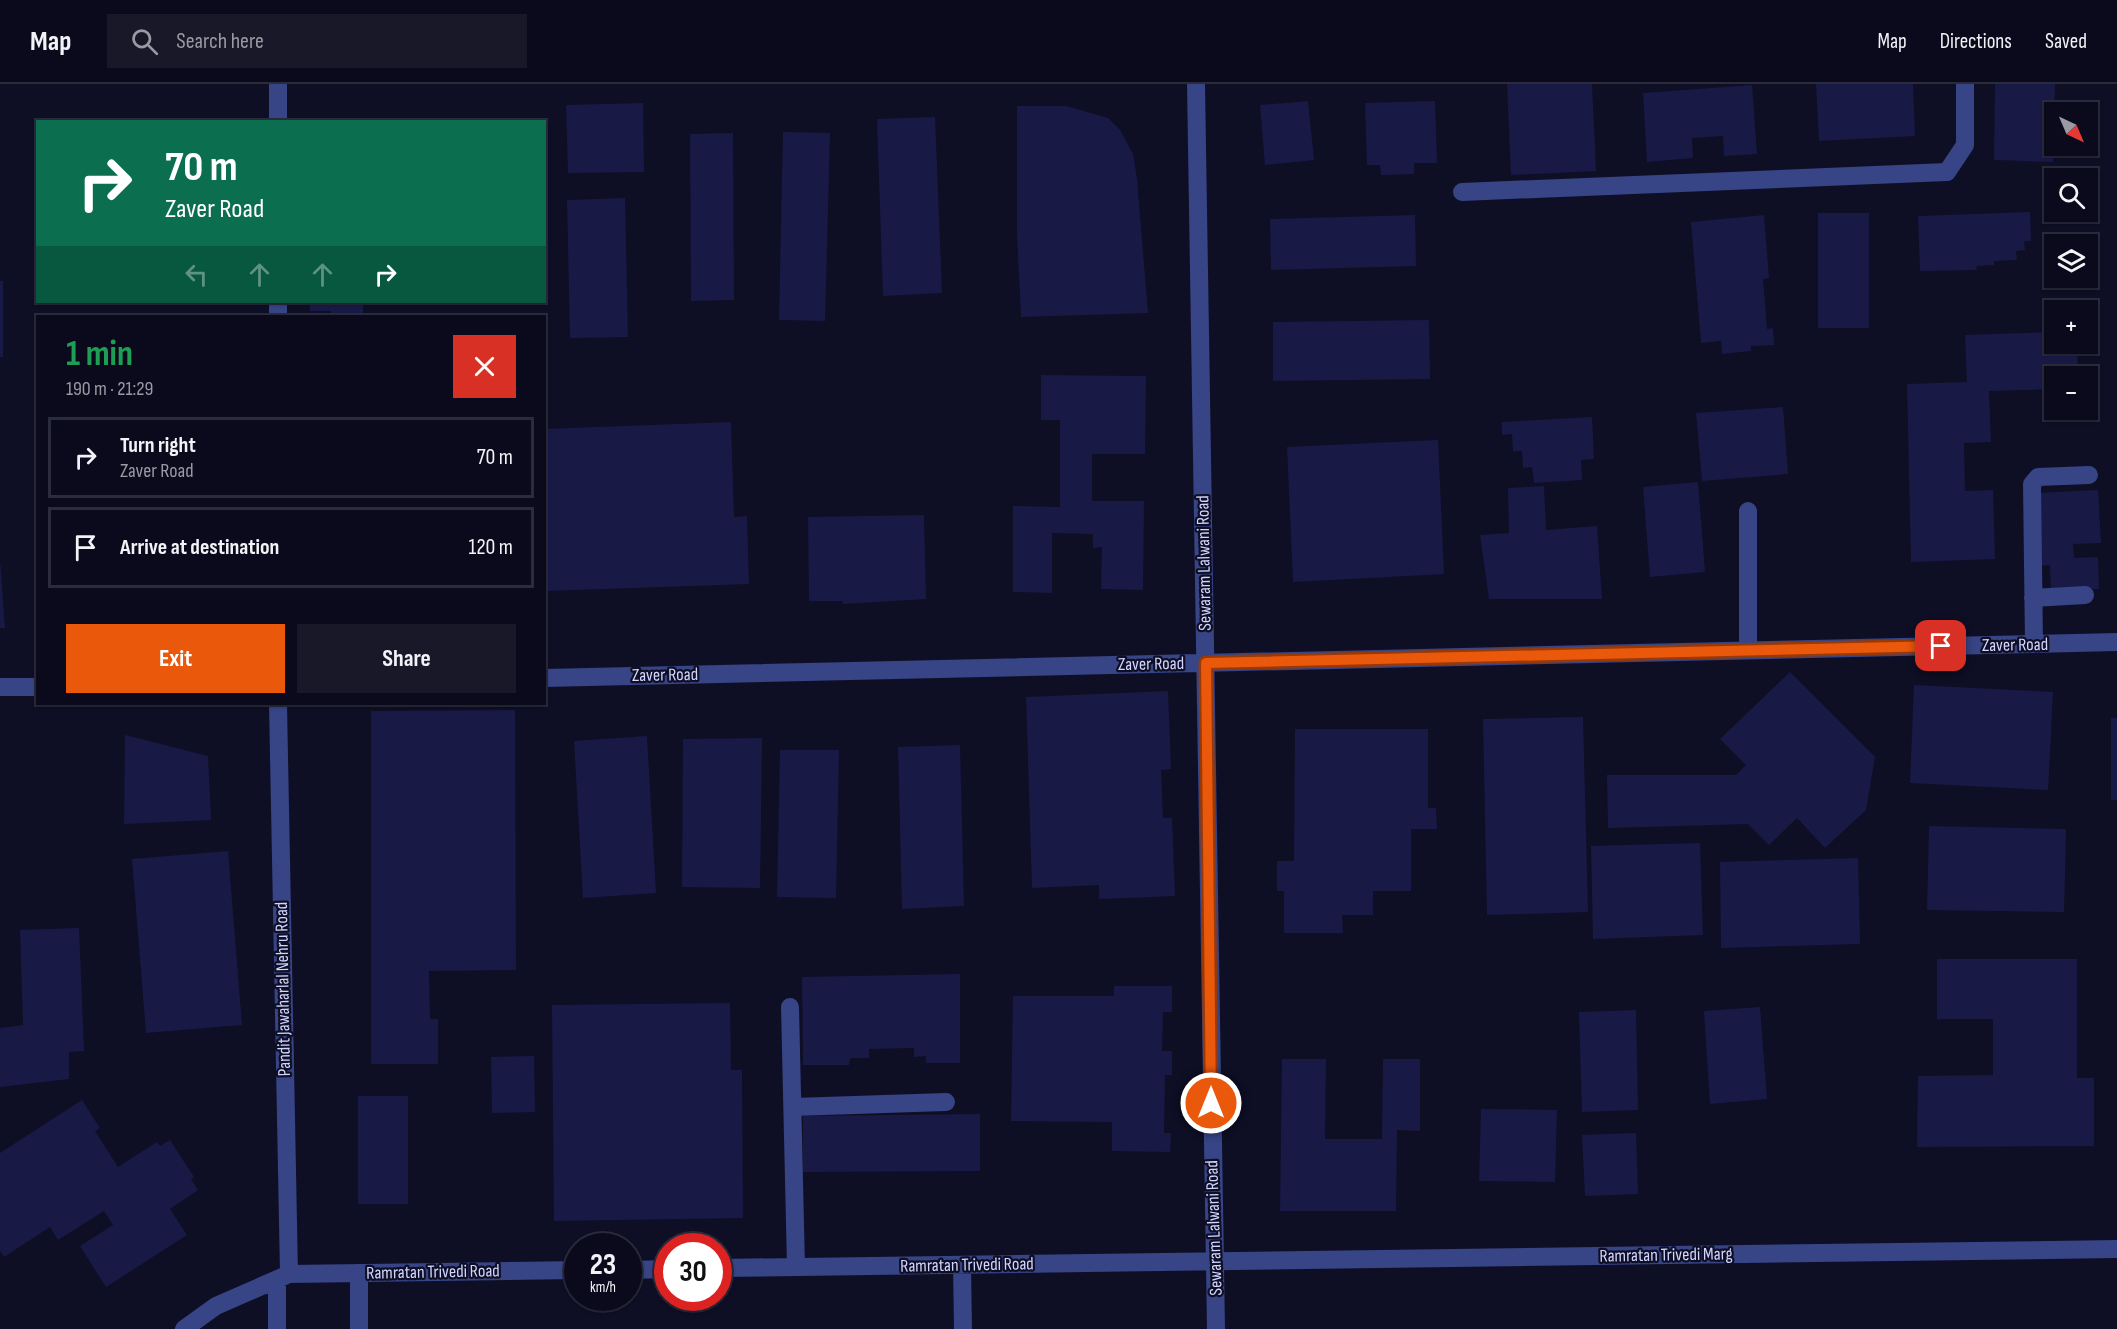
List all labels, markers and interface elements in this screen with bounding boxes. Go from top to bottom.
search box [107,14,527,68]
text: Map [30,25,71,58]
icon: search [128,25,161,58]
text: Search here [176,28,264,55]
text: Map [1877,29,1907,54]
text: Directions [1940,29,2012,54]
text: Saved [2045,29,2087,54]
north arrow [2044,102,2098,156]
map controls [2044,102,2098,420]
text: 70 m [165,142,238,193]
icon: right [66,144,144,222]
button: search [2044,168,2098,222]
text: Zaver Road [165,193,264,225]
button: layers [2044,234,2098,288]
icon: left [180,258,213,291]
icon: ahead [243,258,276,291]
icon: ahead [306,258,339,291]
icon: right [369,258,402,291]
button: + [2044,300,2098,354]
text: 1 min [66,333,133,376]
button: close [453,335,516,398]
button: − [2044,366,2098,420]
text: 190 m · 21:29 [66,377,153,401]
text: Turn right [120,432,196,459]
icon: right [69,441,102,474]
text: 70 m [477,444,513,471]
text: Zaver Road [120,459,193,483]
street label: Sewaram Lalwani Road [1192,495,1216,631]
icon: arrive [69,531,102,564]
text: Arrive at destination [120,534,279,561]
text: 120 m [469,534,513,561]
pin [1915,620,1966,671]
button: Exit [66,624,285,693]
button: Share [297,624,516,693]
icon: arrive [1924,629,1957,662]
street label: Zaver Road [1982,634,2048,656]
street label: Zaver Road [1118,653,1184,675]
street label: Zaver Road [632,664,698,686]
street label: Pandit Jawaharlal Nehru Road [271,902,295,1076]
position arrow [1179,1071,1243,1135]
street label: Sewaram Lalwani Road [1201,1160,1227,1296]
speed limit sign: 30 [654,1233,732,1311]
street label: Ramratan Trivedi Marg [1599,1243,1733,1267]
text: 23 [590,1247,616,1283]
street label: Ramratan Trivedi Road [900,1253,1034,1277]
street label: Ramratan Trivedi Road [366,1260,500,1284]
text: km/h [590,1278,616,1297]

